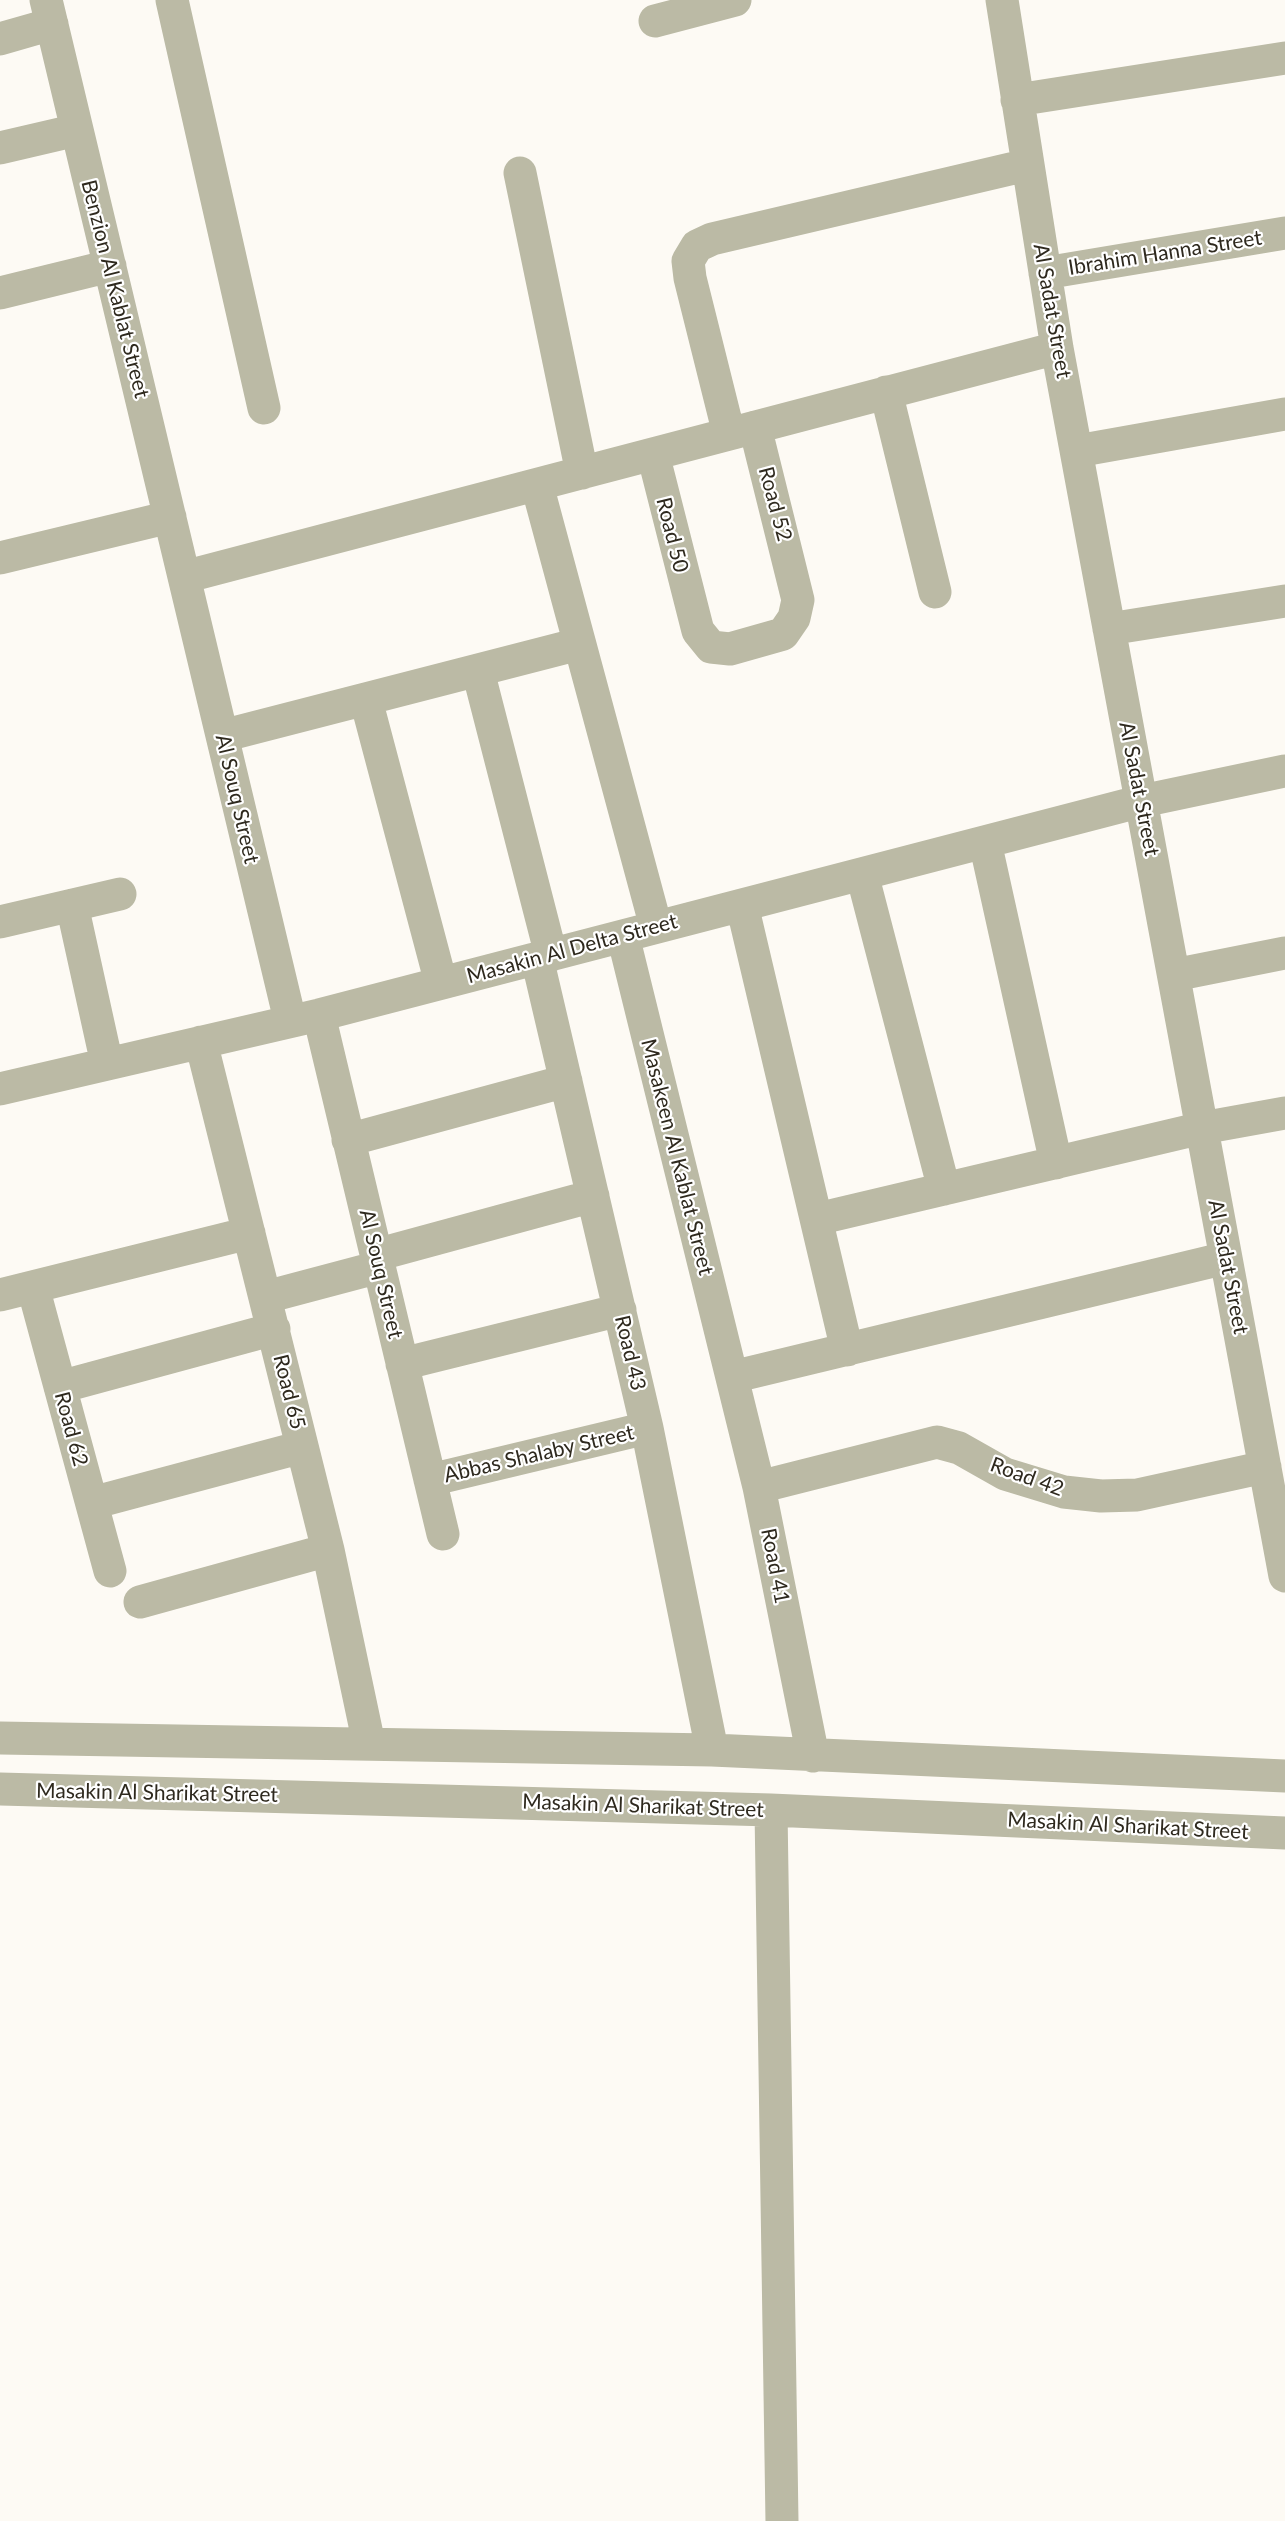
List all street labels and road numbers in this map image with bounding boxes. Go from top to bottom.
street label: Benzion Al Kablat Street [76,177,154,401]
street label: Ibrahim Hanna Street [1066,225,1264,281]
street label: Al Sadat Street [1028,242,1076,380]
street label: Road 52 [753,464,797,544]
street label: Road 50 [651,495,693,575]
street label: Al Sadat Street [1114,720,1164,858]
street label: Al Souq Street [210,732,264,866]
street label: Masakin Al Delta Street [464,909,680,989]
street label: Masakeen Al Kablat Street [635,1036,719,1278]
street label: Al Sadat Street [1203,1198,1253,1336]
street label: Al Souq Street [354,1207,408,1341]
street label: Road 43 [609,1313,651,1393]
street label: Road 65 [268,1352,310,1432]
street label: Road 62 [49,1389,93,1469]
street label: Abbas Shalaby Street [441,1420,637,1488]
street label: Road 42 [987,1452,1067,1502]
street label: Road 41 [755,1526,795,1606]
street label: Masakin Al Sharikat Street [36,1778,278,1808]
street label: Masakin Al Sharikat Street [522,1789,764,1823]
street label: Masakin Al Sharikat Street [1007,1807,1249,1845]

